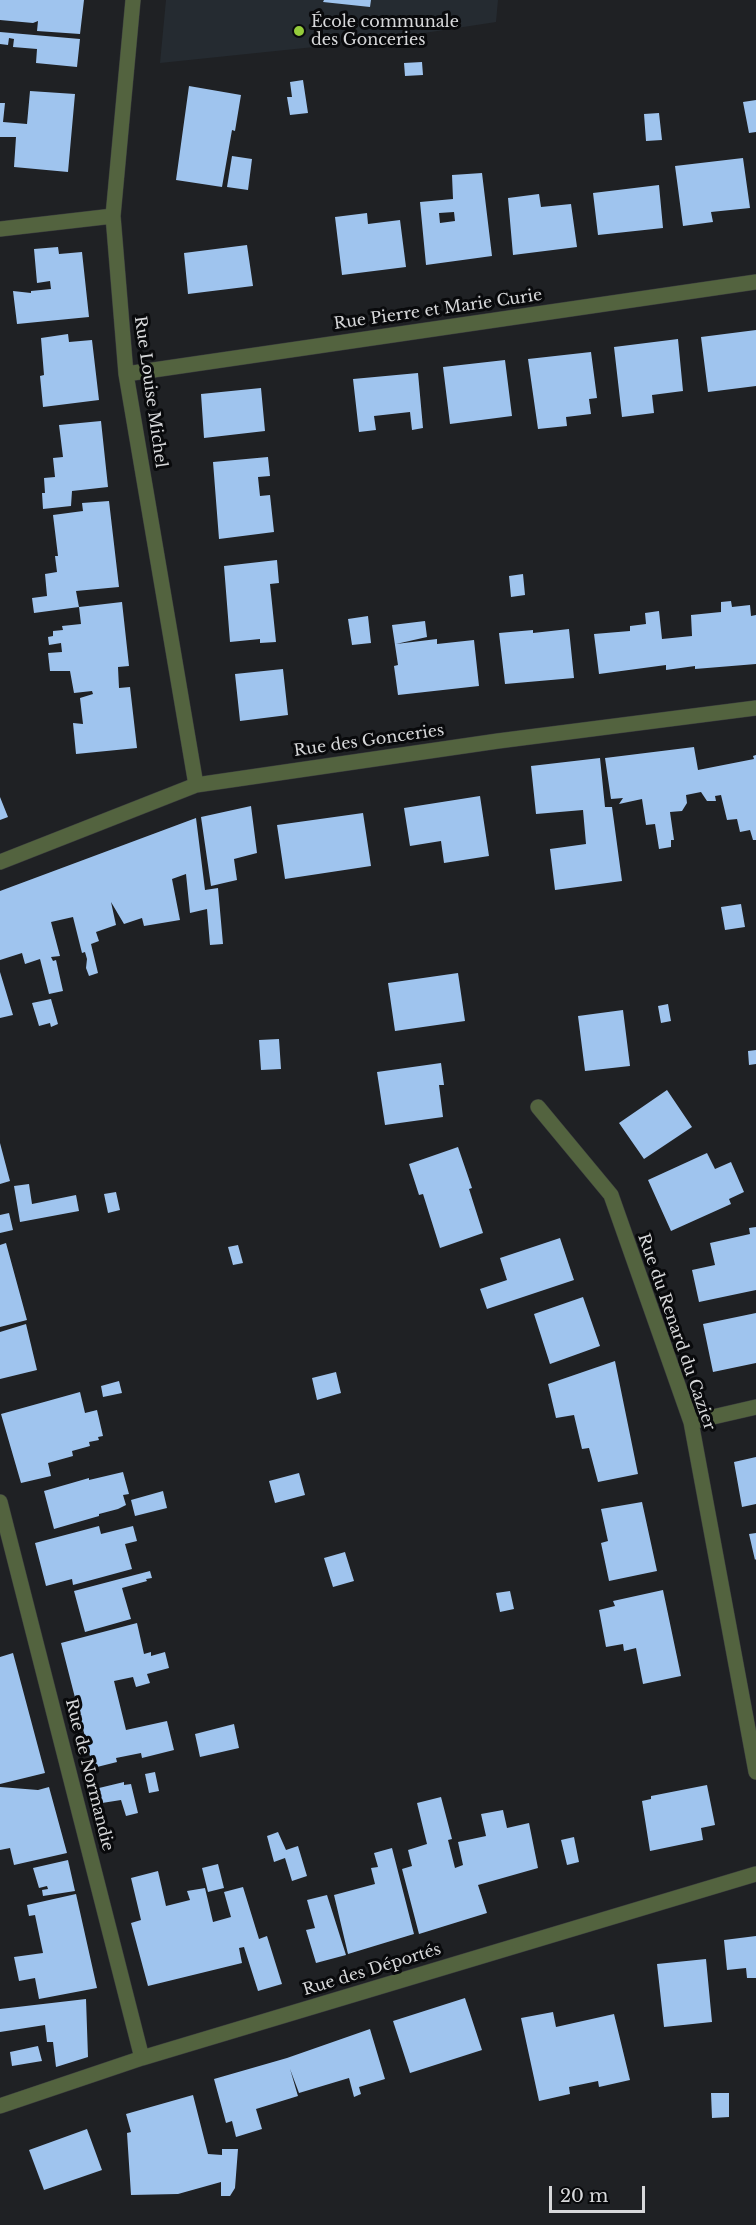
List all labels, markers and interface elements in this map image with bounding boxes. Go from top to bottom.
place label: École communale des Gonceries [311,12,459,50]
marker: École communale des Gonceries [292,24,306,38]
street label: Rue Pierre et Marie Curie [333,286,543,334]
street label: Rue Louise Michel [130,315,170,469]
street label: Rue des Gonceries [293,721,445,761]
street label: Rue du Renard du Cazier [633,1231,719,1433]
street label: Rue de Normandie [61,1697,117,1853]
street label: Rue des Déportés [301,1940,443,2000]
scale bar [552,2174,648,2212]
text: 20 m [560,2185,608,2207]

